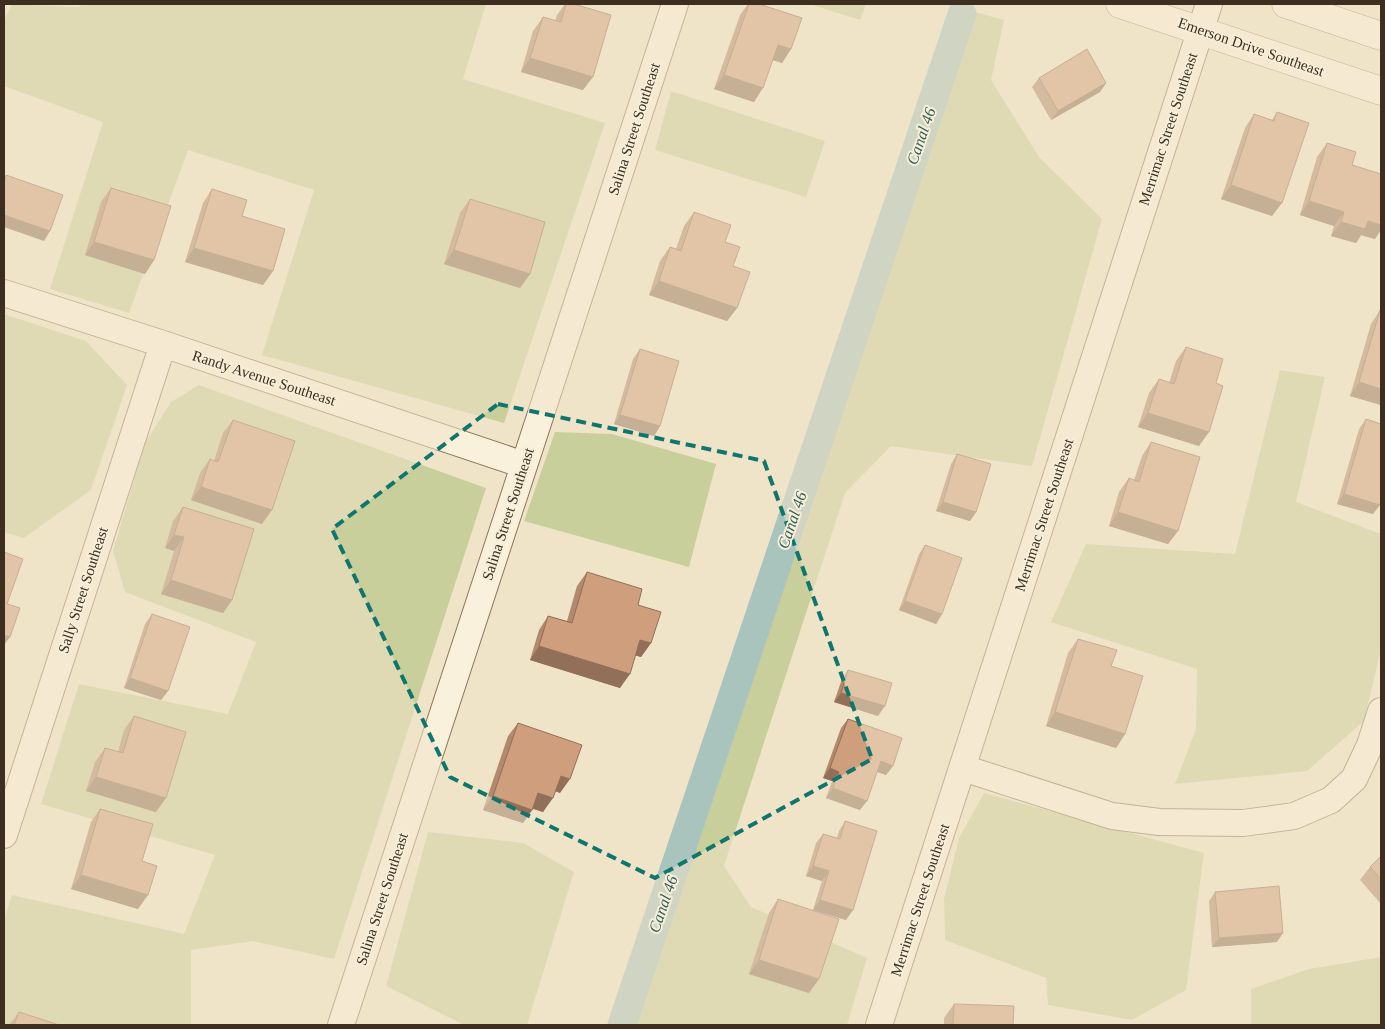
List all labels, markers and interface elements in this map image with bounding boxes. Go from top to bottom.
street label: Emerson Drive Southeast [1176,14,1327,80]
street label: Merrimac Street Southeast [1136,50,1201,208]
street label: Salina Street Southeast [605,60,663,197]
water label: Canal 46 [903,105,939,167]
street label: Randy Avenue Southeast [190,347,338,409]
street label: Merrimac Street Southeast [1012,436,1077,594]
street label: Salina Street Southeast [479,445,537,582]
water label: Canal 46 [774,489,810,551]
street label: Sally Street Southeast [55,524,111,655]
street label: Merrimac Street Southeast [888,821,953,979]
street label: Salina Street Southeast [353,830,411,967]
water label: Canal 46 [645,873,681,935]

